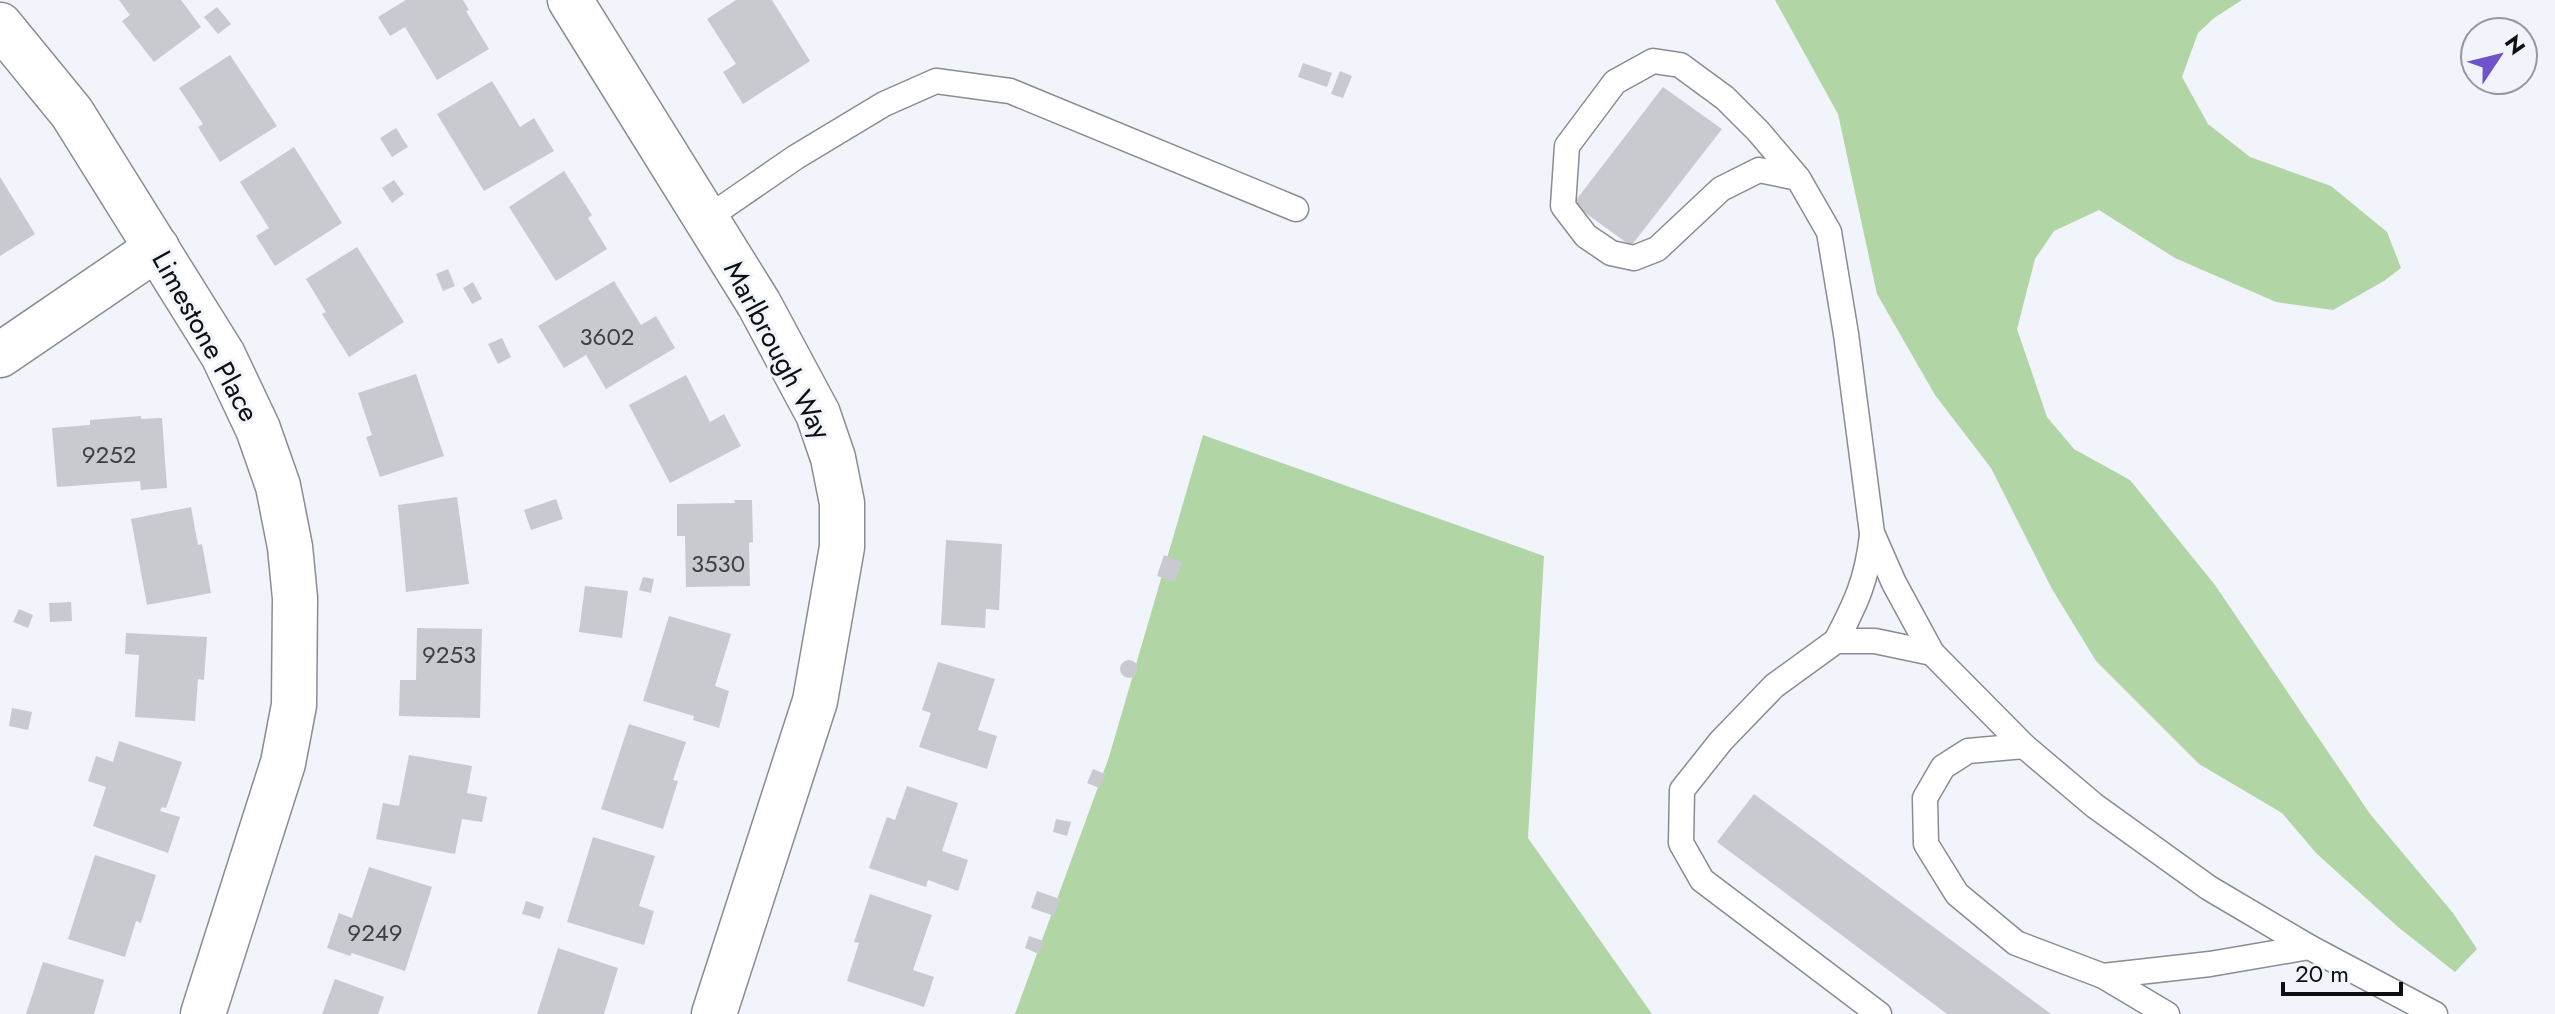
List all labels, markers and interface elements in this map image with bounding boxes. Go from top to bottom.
north arrow [2459,16,2539,96]
text: N [2497,28,2533,61]
street label: Limestone Place [142,243,270,429]
street label: Marlbrough Way [713,254,842,447]
house number: 3602 [580,319,634,354]
house number: 9252 [82,437,136,472]
house number: 3530 [691,546,745,581]
house number: 9253 [422,637,476,672]
house number: 9249 [347,915,403,950]
scale bar [2283,946,2401,996]
text: 20 m [2295,956,2349,991]

